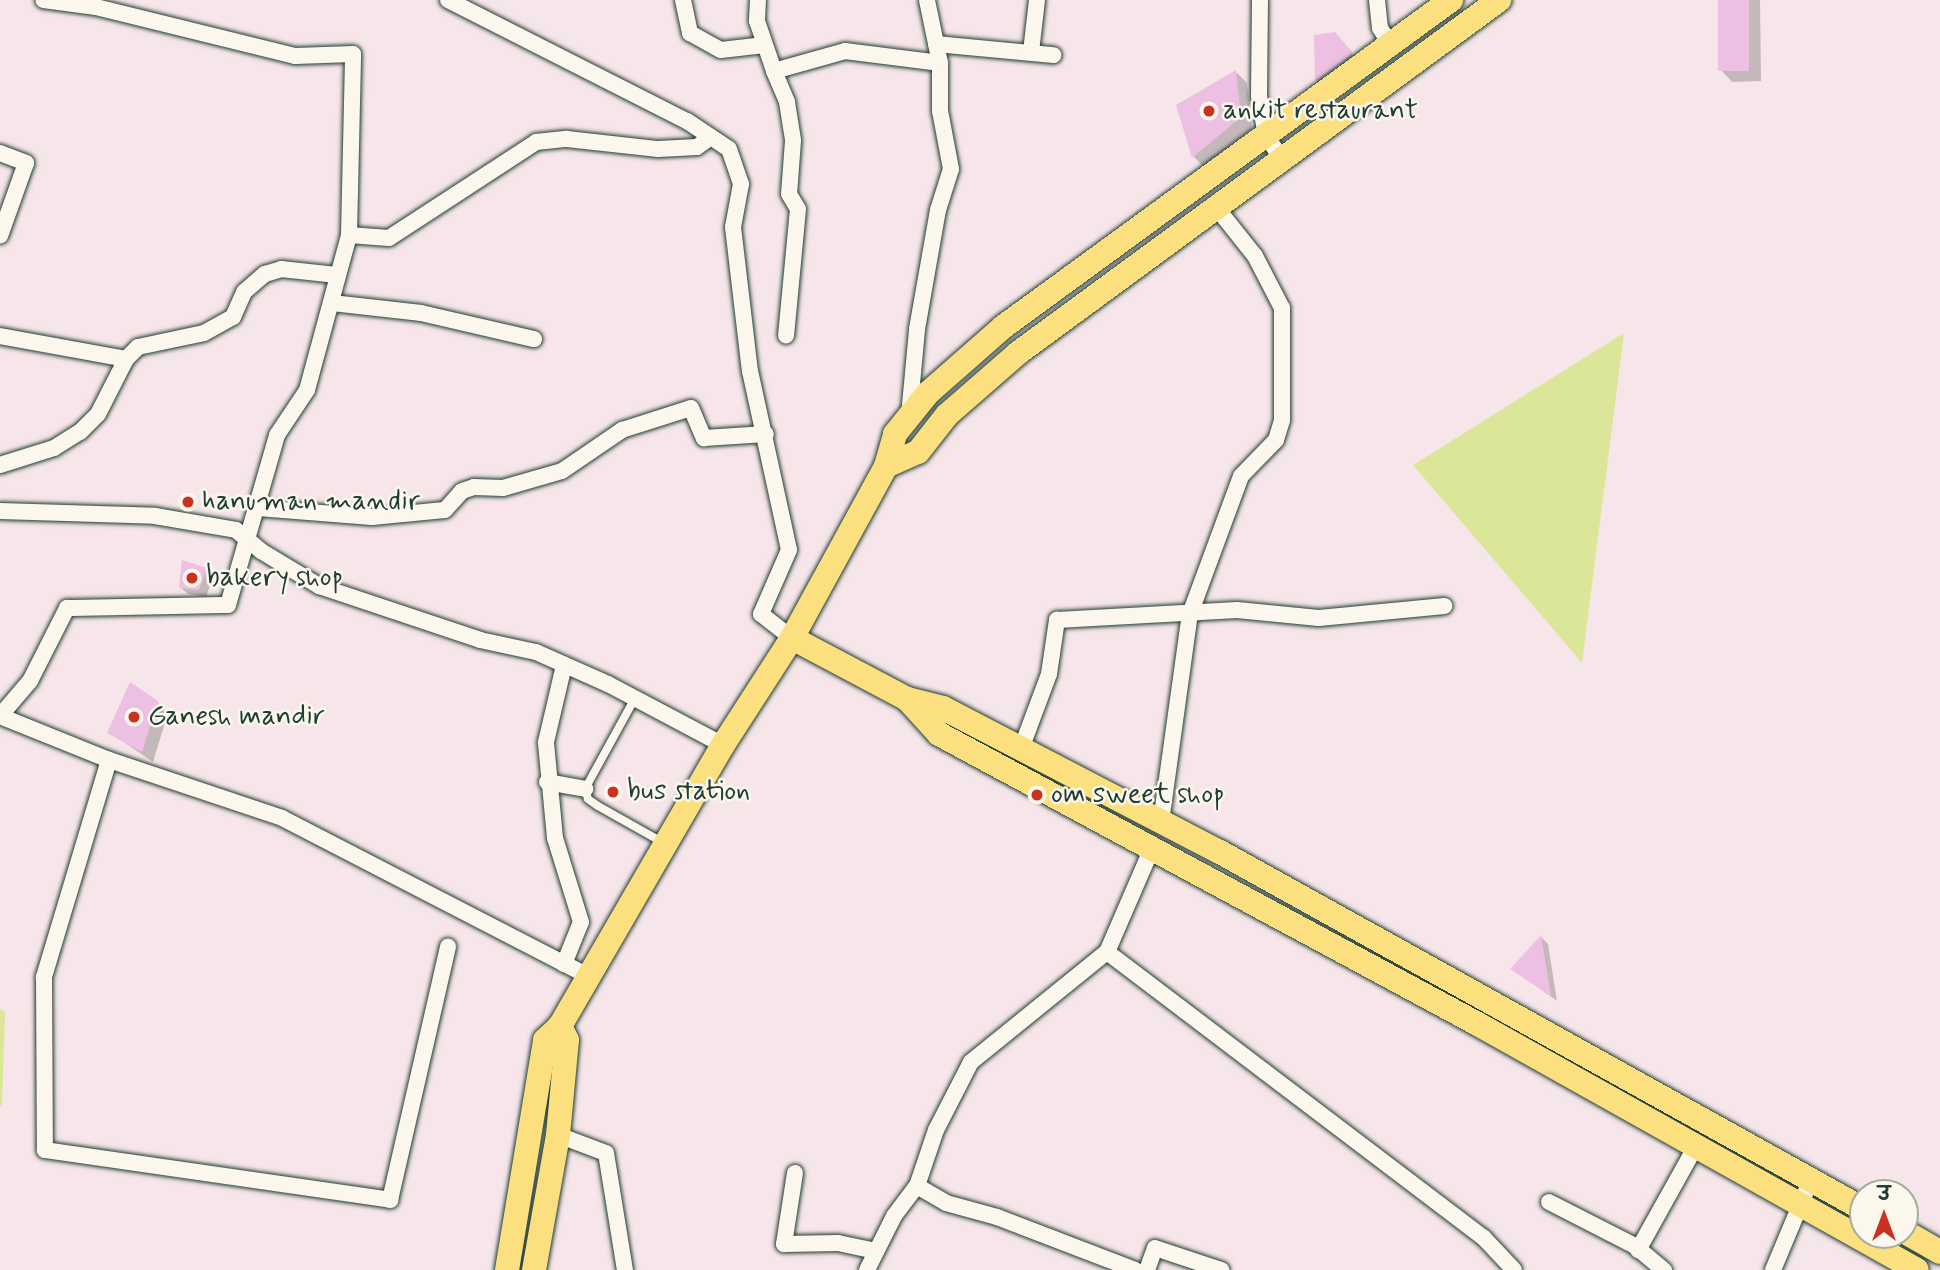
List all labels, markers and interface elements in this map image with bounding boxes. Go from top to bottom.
place label: ankit restaurant [1223,94,1419,128]
marker: ankit restaurant [1201,103,1217,119]
place label: hanuman mandir [202,485,411,519]
marker: hanuman mandir [180,494,196,510]
place label: bakery shop [206,561,343,595]
marker: bakery shop [184,570,200,586]
place label: Ganesh mandir [148,700,325,734]
marker: Ganesh mandir [126,709,142,725]
place label: bus station [627,775,750,809]
place label: om sweet shop [1051,778,1217,812]
marker: bus station [605,784,621,800]
marker: om sweet shop [1029,787,1045,803]
north arrow [1849,1179,1919,1249]
text: उ [1878,1182,1890,1207]

